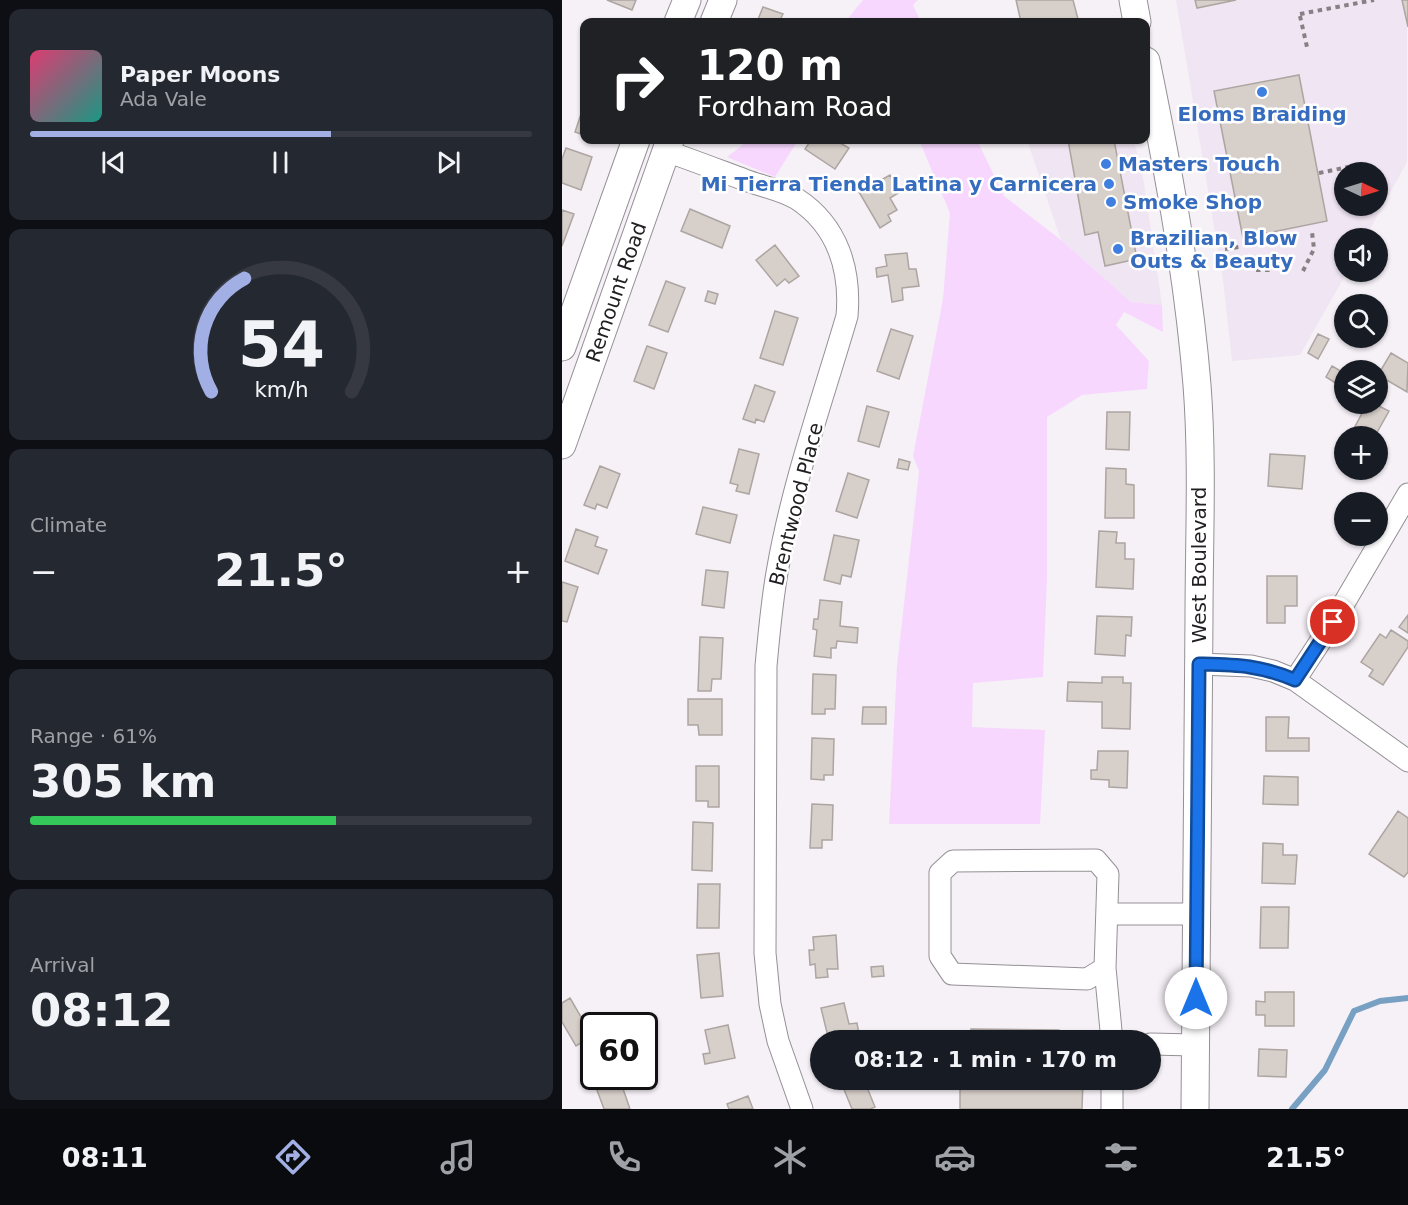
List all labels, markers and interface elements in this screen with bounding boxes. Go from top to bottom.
text: 120 m [697,41,843,90]
icon: right [598,42,676,120]
text: Paper Moons [120,62,280,87]
marker: Eloms Braiding [1255,85,1269,99]
text: Ada Vale [120,87,207,111]
text: Fordham Road [697,91,892,122]
place label: Eloms Braiding [1177,102,1347,126]
icon: previous [97,146,130,179]
icon: pause [264,146,297,179]
icon: next [432,146,465,179]
place label: Masters Touch [1118,152,1280,176]
marker: Masters Touch [1099,157,1113,171]
north arrow [1334,162,1388,216]
map controls [1334,162,1388,546]
place label: Mi Tierra Tienda Latina y Carnicera [701,172,1097,196]
marker: Mi Tierra Tienda Latina y Carnicera [1102,177,1116,191]
place label: Smoke Shop [1123,190,1262,214]
marker: Smoke Shop [1104,195,1118,209]
street label: Remount Road [581,219,651,365]
place label: Brazilian, Blow Outs & Beauty [1130,226,1297,273]
button: sound [1334,228,1388,282]
marker: Brazilian, Blow Outs & Beauty [1111,242,1125,256]
button: search [1334,294,1388,348]
text: 54 [238,308,324,381]
button: layers [1334,360,1388,414]
text: km/h [254,377,308,402]
street label: Brentwood Place [764,420,828,588]
button: + [1334,426,1388,480]
street label: West Boulevard [1187,487,1211,643]
button: − [1334,492,1388,546]
text: Climate [30,513,107,537]
text: 21.5° [214,544,348,597]
text: − [30,552,58,591]
text: + [504,552,532,591]
pin [1307,596,1358,647]
icon: arrive [1316,605,1349,638]
text: Range · 61% [30,724,157,748]
text: 305 km [30,755,216,808]
text: Arrival [30,953,95,977]
position arrow [1164,966,1228,1030]
text: 08:12 [30,984,173,1037]
speed limit sign: 60 [580,1012,658,1090]
text: 08:12 · 1 min · 170 m [854,1047,1117,1072]
icon: directions [272,1136,314,1178]
icon: music [437,1136,479,1178]
icon: phone [603,1136,645,1178]
icon: climate [769,1136,811,1178]
icon: car [934,1136,976,1178]
icon: filters [1100,1136,1142,1178]
text: 08:11 [62,1142,148,1173]
text: 21.5° [1266,1142,1346,1173]

